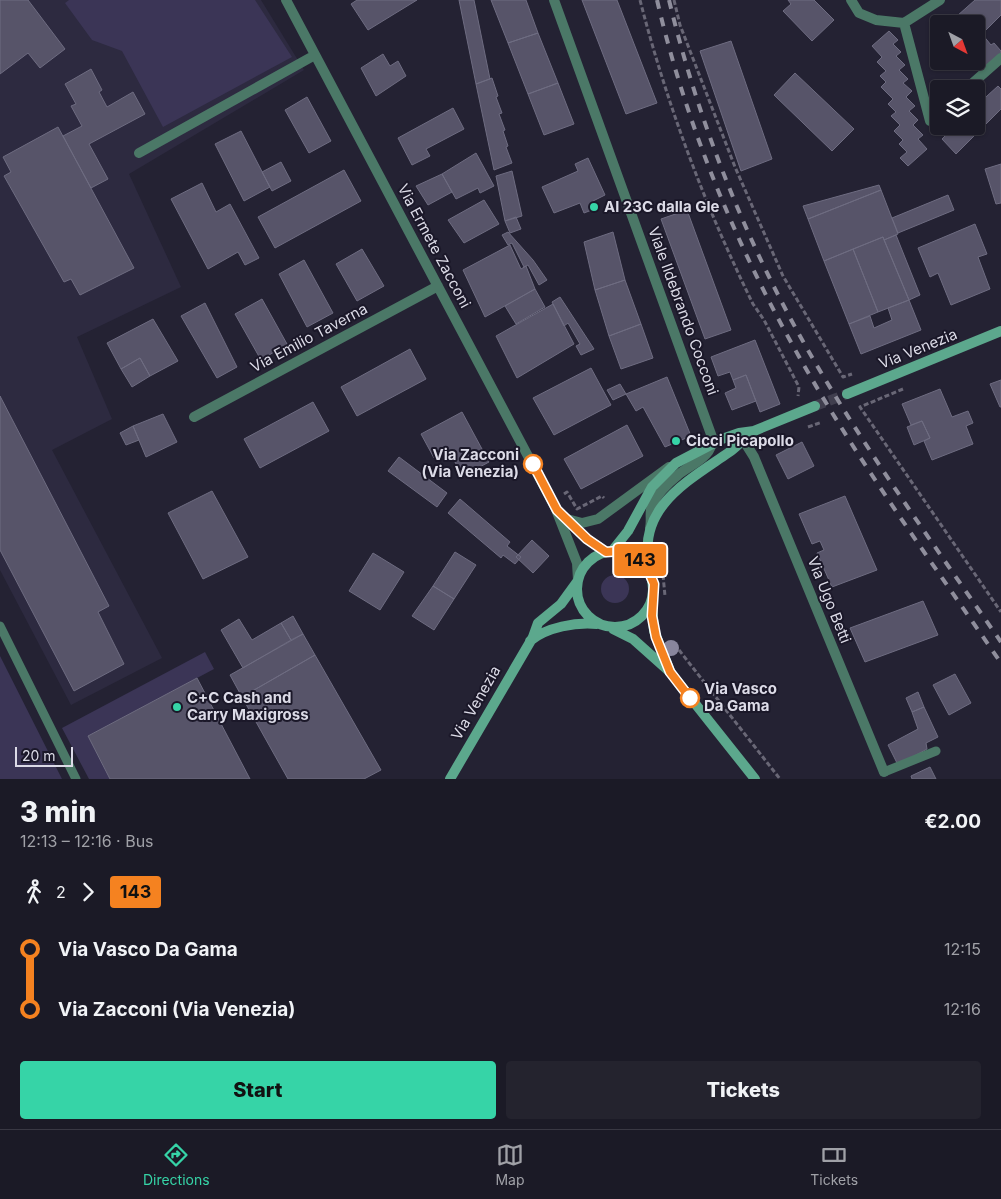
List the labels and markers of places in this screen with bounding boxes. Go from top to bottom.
place label: Al 23C dalla Gle [604,197,719,216]
marker: Al 23C dalla Gle [588,201,600,213]
place label: Cicci Picapollo [686,431,794,450]
marker: Cicci Picapollo [670,435,682,447]
place label: Via Zacconi (Via Venezia) [422,445,519,481]
marker: Via Zacconi (Via Venezia) [523,454,543,474]
place label: Via Vasco Da Gama [704,679,777,715]
place label: C+C Cash and Carry Maxigross [187,688,309,724]
marker: Via Vasco Da Gama [680,688,700,708]
marker: C+C Cash and Carry Maxigross [171,701,183,713]

